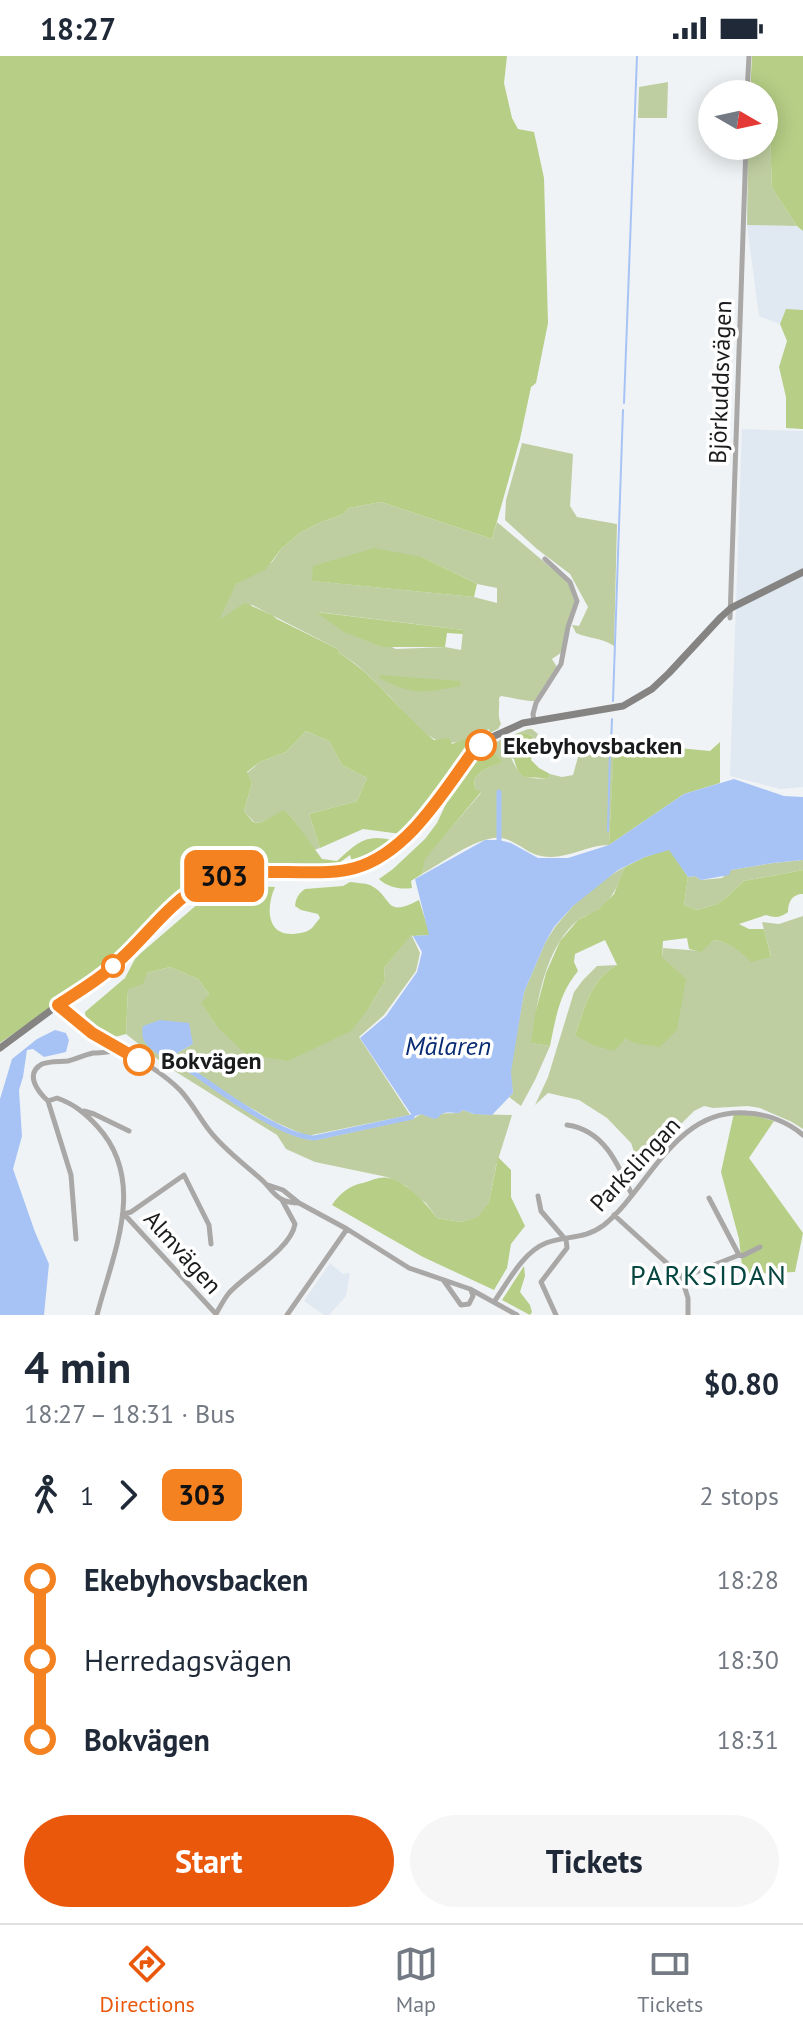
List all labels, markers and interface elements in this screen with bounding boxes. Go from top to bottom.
text: 18:27 [40,9,116,48]
north arrow [698,80,778,160]
map controls [698,80,778,160]
street label: Björkuddsvägen [702,300,738,464]
marker: Ekebyhovsbacken [466,730,496,760]
place label: Ekebyhovsbacken [503,730,682,761]
line badge: 303 [178,850,270,902]
text: 303 [200,857,248,894]
unlabelled marker [102,955,124,977]
water label: Mälaren [405,1029,491,1062]
marker: Bokvägen [124,1045,154,1075]
place label: Bokvägen [161,1045,262,1076]
street label: Parkslingan [583,1110,687,1218]
street label: Almvägen [137,1204,229,1300]
district label: PARKSIDAN [630,1256,788,1293]
text: 4 min [24,1338,131,1395]
text: $0.80 [704,1364,779,1403]
text: 18:27 – 18:31 · Bus [24,1397,235,1430]
icon: walk [24,1473,68,1517]
icon: forward [106,1473,150,1517]
text: 303 [178,1476,226,1513]
text: 1 [80,1479,94,1512]
text: 2 stops [699,1479,779,1512]
text: Ekebyhovsbacken [84,1560,308,1599]
text: 18:28 [717,1563,779,1596]
text: Herredagsvägen [84,1640,292,1679]
text: 18:30 [717,1643,779,1676]
text: Bokvägen [84,1720,210,1759]
text: 18:31 [717,1723,779,1756]
button: Start [24,1815,394,1907]
button: Tickets [410,1815,779,1907]
tab: Directions [100,1942,195,2018]
tab: Map [394,1942,438,2018]
tab: Tickets [637,1942,703,2018]

